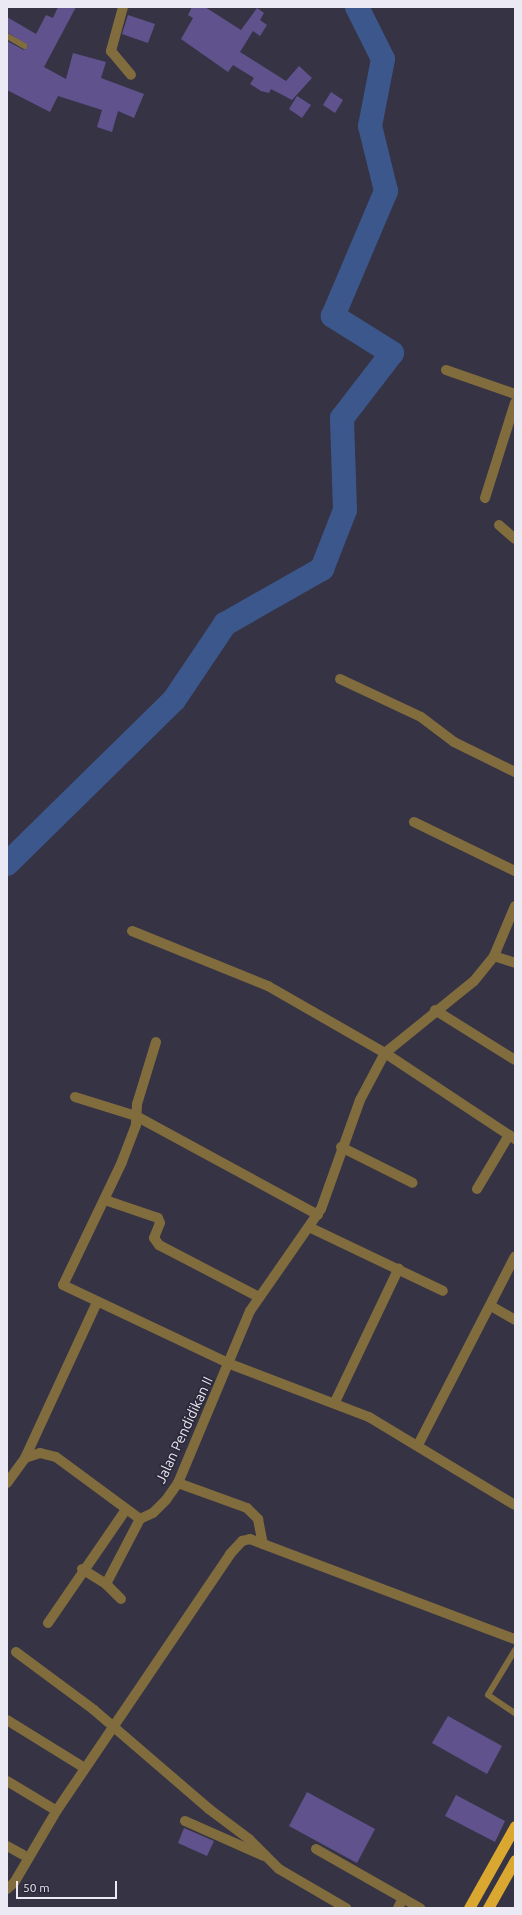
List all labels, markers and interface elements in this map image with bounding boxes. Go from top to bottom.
street label: Jalan Pendidikan II [152,1374,216,1486]
scale bar [18,1873,119,1899]
text: 50 m [23,1881,50,1894]

